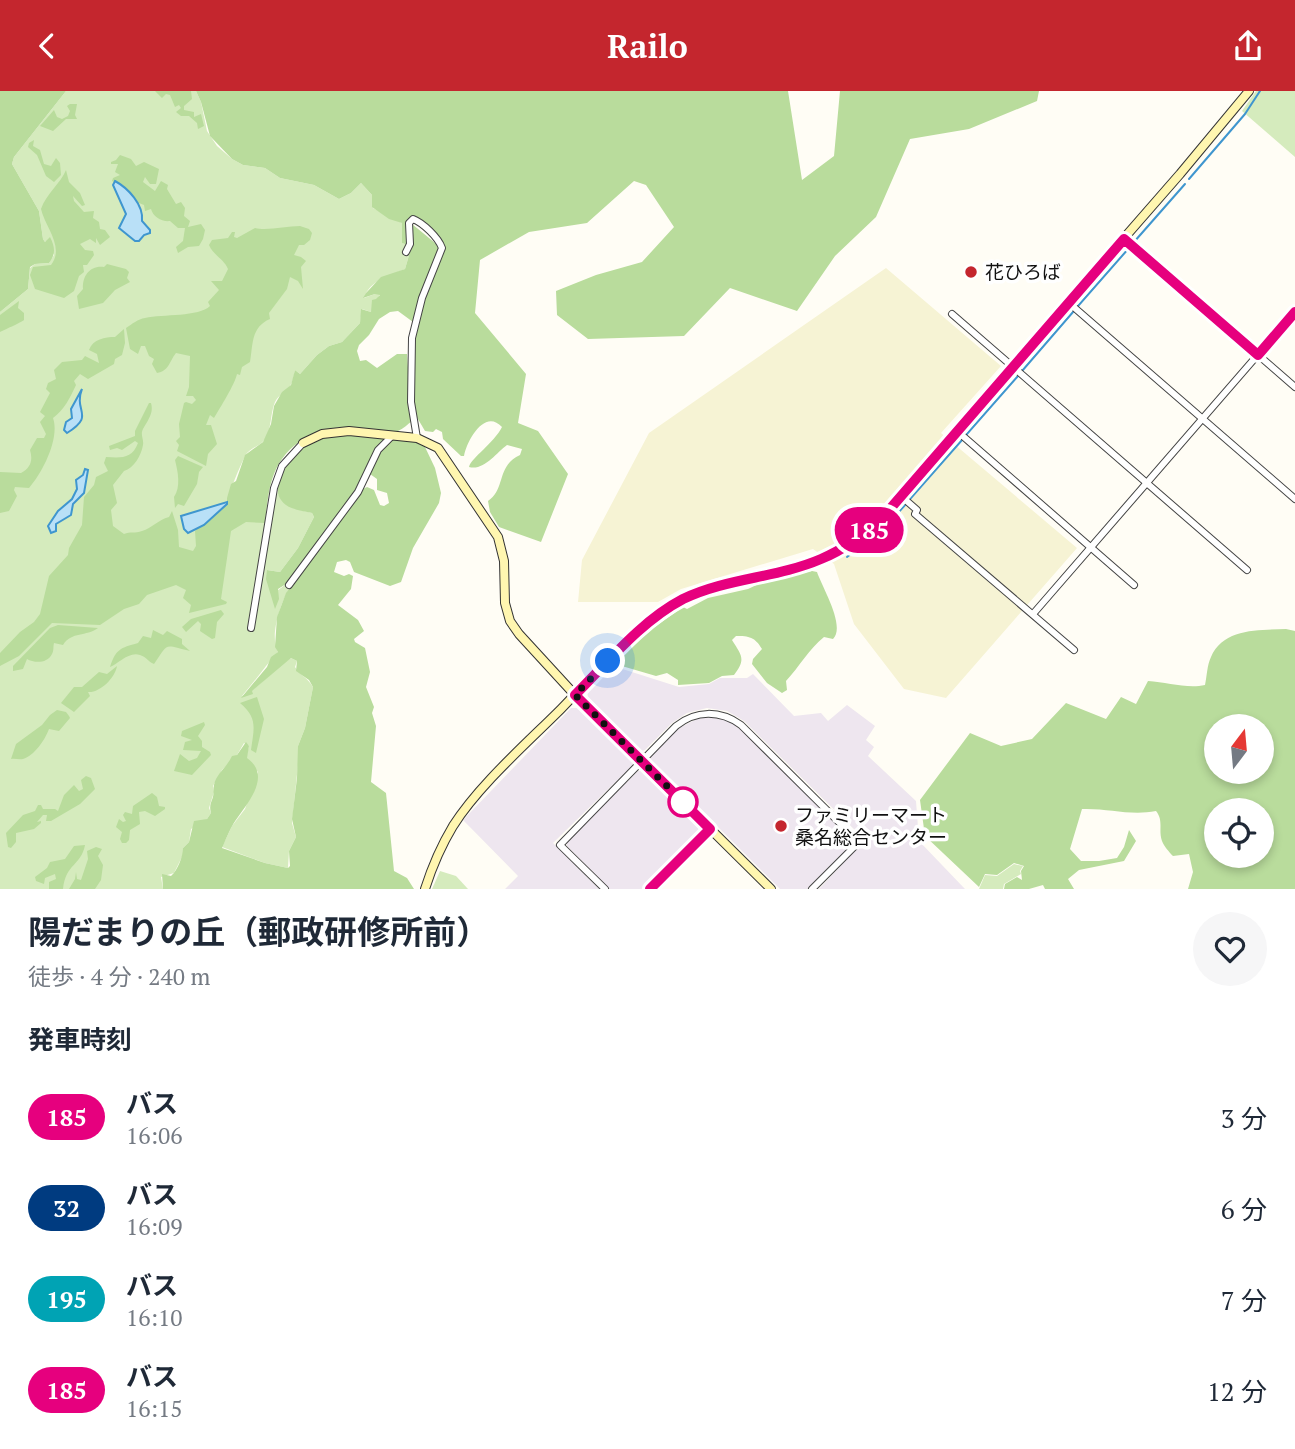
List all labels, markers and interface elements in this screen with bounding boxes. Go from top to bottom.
text: Railo [607,25,688,67]
icon: back [28,27,66,65]
icon: share [1229,27,1267,65]
place label: 花ひろば [985,259,1061,284]
marker: 花ひろば [963,264,979,280]
line badge: 185 [829,507,909,553]
text: 185 [849,514,889,546]
your location [590,643,625,678]
north arrow [1204,714,1274,784]
map controls [1204,714,1274,868]
unlabelled marker [668,787,698,817]
button: locate [1204,798,1274,868]
place label: ファミリーマート 桑名総合センター [795,802,947,849]
marker: ファミリーマート 桑名総合センター [773,818,789,834]
text: 陽だまりの丘（郵政研修所前） [28,910,489,953]
button: heart [1193,912,1267,986]
text: 徒歩 · 4 分 · 240 m [28,961,210,992]
text: 発車時刻 [28,1022,132,1056]
text: バス [126,1086,178,1120]
text: 185 [46,1101,87,1133]
text: 3 分 [1221,1101,1267,1135]
text: 16:06 [126,1120,183,1151]
text: バス [126,1177,178,1211]
text: 32 [53,1192,80,1224]
text: 6 分 [1221,1192,1267,1226]
text: 16:09 [126,1211,183,1242]
text: バス [126,1268,178,1302]
text: 195 [46,1283,87,1315]
text: 7 分 [1221,1283,1267,1317]
text: 16:10 [126,1302,183,1333]
text: バス [126,1359,178,1393]
text: 185 [46,1374,87,1406]
text: 12 分 [1207,1374,1267,1408]
text: 16:15 [126,1393,183,1424]

